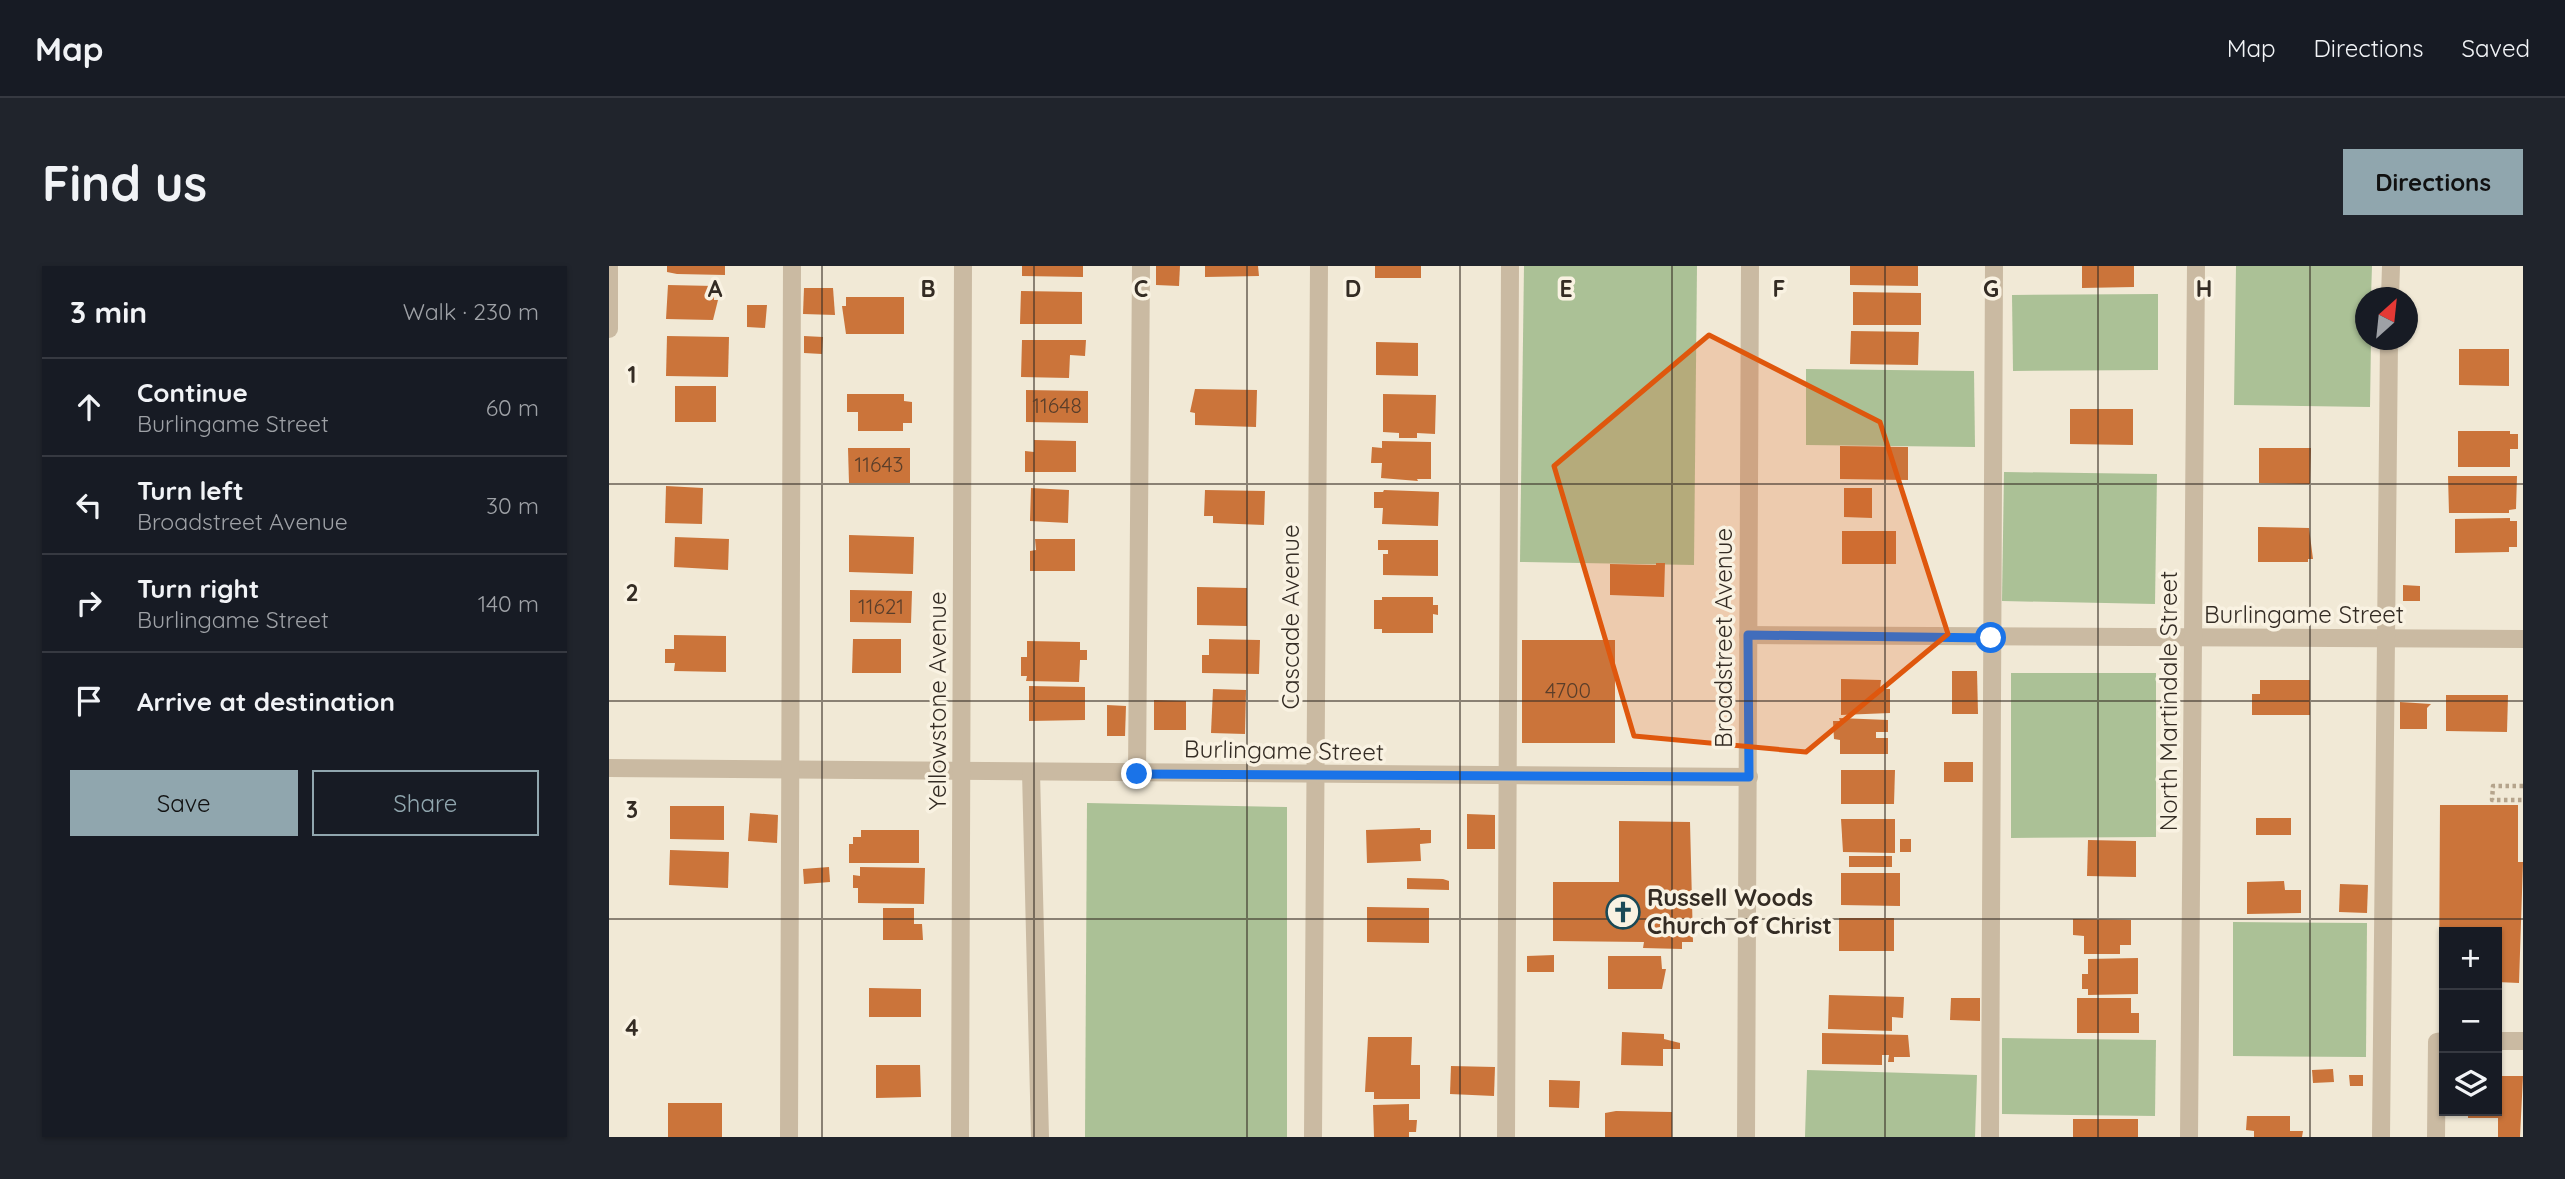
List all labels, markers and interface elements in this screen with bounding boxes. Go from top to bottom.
text: Map [35,28,103,69]
text: Map [2227,33,2276,63]
text: Directions [2314,33,2424,63]
text: Saved [2462,33,2530,63]
button: Directions [2343,149,2523,215]
text: Find us [42,152,207,213]
text: A [708,274,723,303]
text: B [920,274,936,303]
text: C [1134,274,1148,303]
text: D [1345,274,1361,303]
text: E [1559,274,1573,303]
text: F [1773,274,1785,303]
text: G [1983,274,1999,303]
text: H [2196,274,2212,303]
north arrow [2355,287,2418,350]
text: 3 min [70,293,147,331]
text: Walk · 230 m [403,297,539,326]
text: 1 [628,360,636,389]
text: Continue [137,376,248,409]
icon: ahead [70,388,108,426]
house number: 11648 [1032,392,1082,418]
text: 60 m [486,393,539,422]
text: Burlingame Street [137,409,329,438]
house number: 11643 [854,451,904,477]
text: Turn left [137,474,244,507]
icon: left [70,486,108,524]
text: 30 m [486,491,539,520]
text: Broadstreet Avenue [137,507,348,536]
street label: Cascade Avenue [1275,524,1305,710]
street label: Broadstreet Avenue [1708,528,1738,748]
street label: North Martindale Street [2153,571,2183,831]
text: Turn right [137,572,259,605]
text: 2 [625,578,639,607]
icon: right [70,584,108,622]
text: 140 m [478,589,539,618]
street label: Yellowstone Avenue [922,591,952,811]
house number: 11621 [858,593,904,619]
street label: Burlingame Street [2204,599,2404,629]
text: Burlingame Street [137,605,329,634]
route start [1975,622,2006,653]
house number: 4700 [1545,677,1591,703]
icon: arrive [70,682,108,720]
text: Arrive at destination [137,685,395,718]
street label: Burlingame Street [1184,733,1384,767]
route end [1121,758,1152,789]
button: Save [70,770,298,836]
button: Share [312,770,539,836]
text: 3 [626,795,638,824]
place label: Russell Woods Church of Christ [1647,882,1832,940]
church icon: Russell Woods Church of Christ [1604,893,1642,931]
map controls [2439,927,2502,1116]
button: + [2439,927,2502,990]
button: − [2439,990,2502,1053]
text: 4 [625,1013,639,1042]
button: layers [2439,1053,2502,1116]

